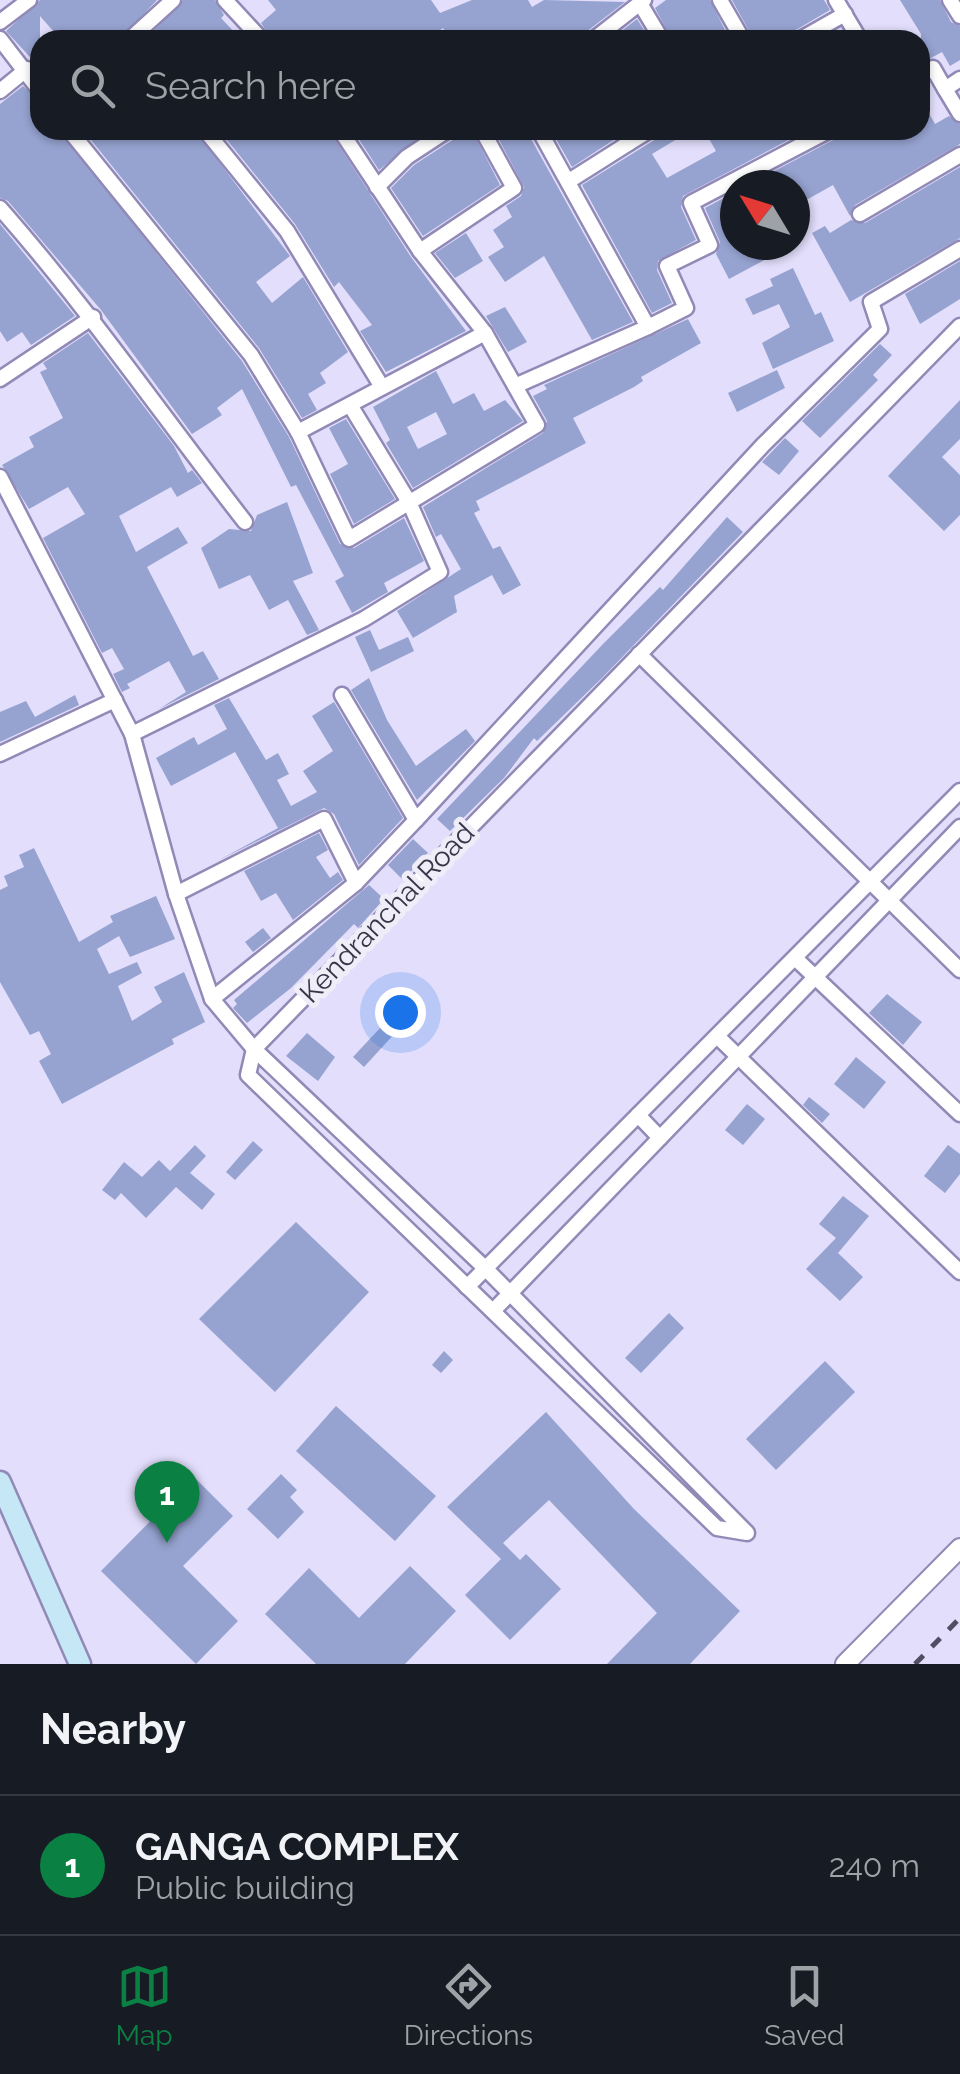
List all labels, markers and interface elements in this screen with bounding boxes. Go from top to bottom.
search box [30,30,930,140]
icon: search [65,58,120,113]
text: Search here [145,63,356,108]
north arrow [720,170,810,260]
street label: Kendranchal Road [293,816,481,1010]
your location [375,987,426,1038]
pin: 1 [134,1460,200,1543]
text: Nearby [40,1705,186,1754]
text: GANGA COMPLEX [135,1824,459,1869]
text: 1 [65,1847,80,1884]
text: 240 m [829,1847,920,1884]
text: Public building [135,1869,355,1906]
tab: Map [116,1959,173,2052]
tab: Directions [404,1959,533,2052]
tab: Saved [764,1959,844,2052]

